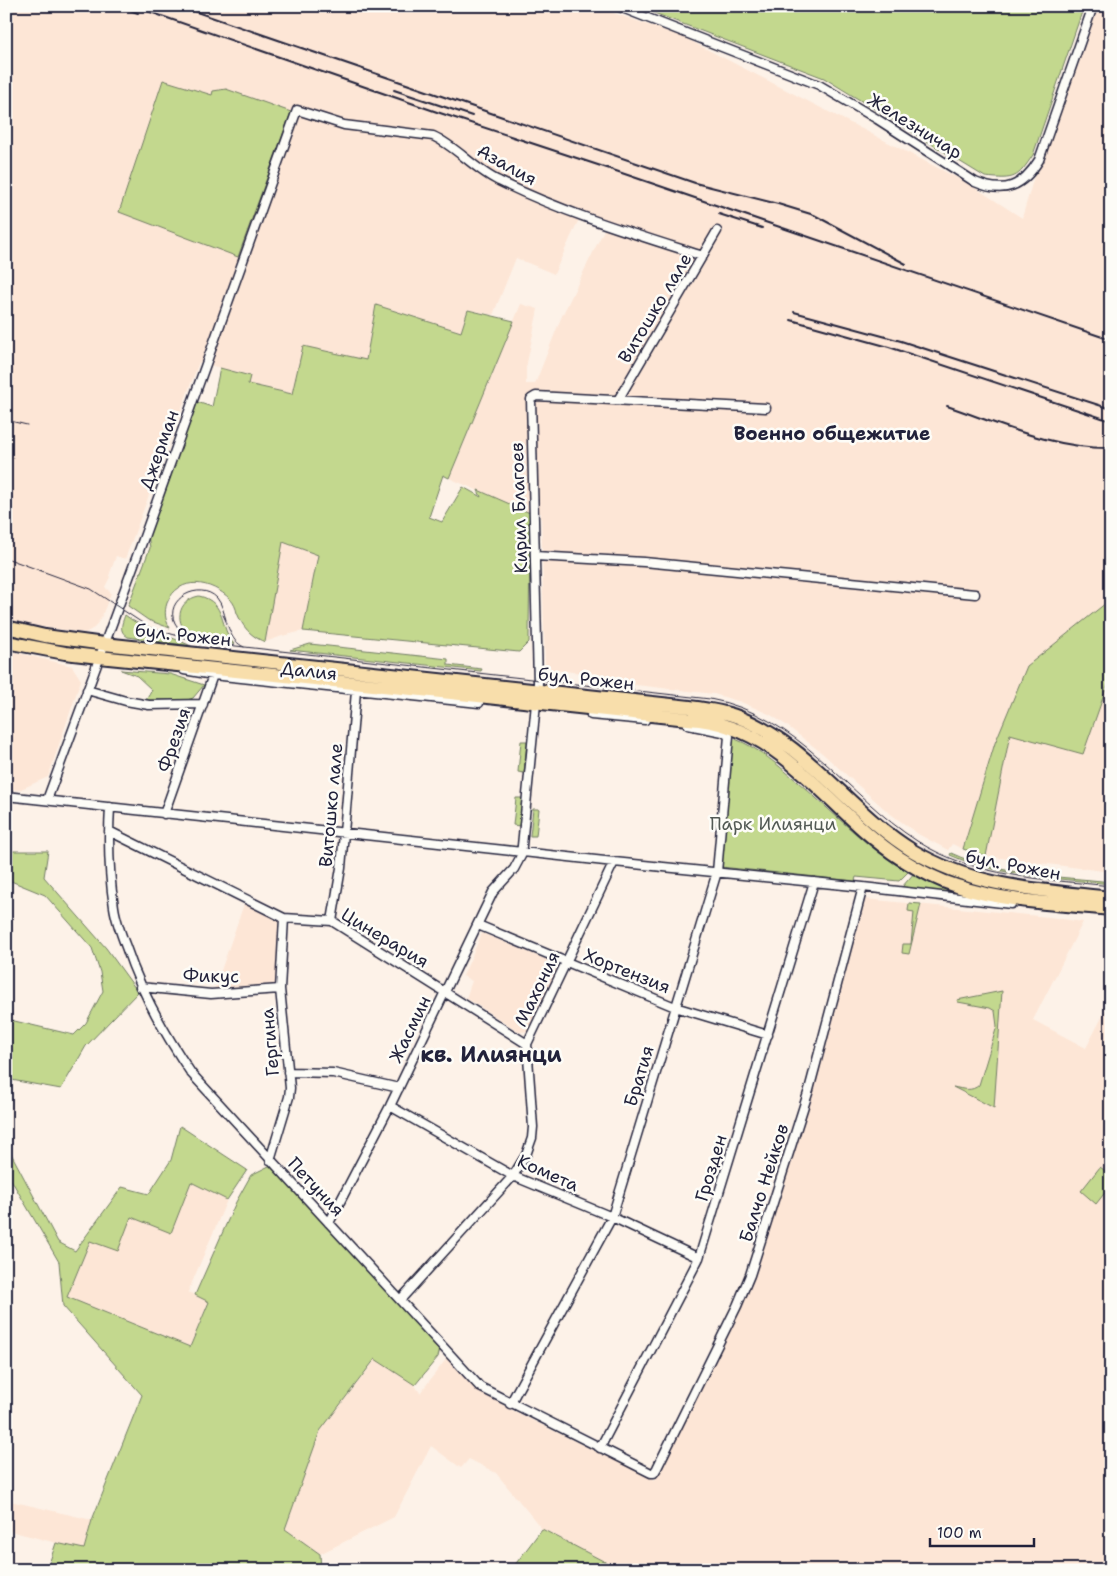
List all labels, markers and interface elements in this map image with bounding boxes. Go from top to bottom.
street label: Железничар [863,87,967,165]
street label: Азалия [473,139,541,191]
street label: Витошко лале [613,248,697,368]
street label: Джерман [133,407,185,493]
district label: Военно общежитие [734,421,930,446]
street label: Кирил Благоев [505,442,533,574]
street label: бул. Рожен [134,618,232,652]
street label: Далия [280,656,338,686]
street label: бул. Рожен [537,662,635,696]
street label: Фрезия [152,705,196,775]
street label: Витошко лале [314,742,348,868]
park label: Парк Илиянци [710,812,837,836]
street label: бул. Рожен [963,844,1063,886]
street label: Цинерария [337,902,433,974]
street label: Хортензия [580,943,674,999]
street label: Махония [508,947,566,1031]
street label: Фикус [183,964,239,988]
street label: Жасмин [383,991,437,1067]
street label: Гергина [255,1007,285,1077]
district label: кв. Илиянци [420,1040,562,1069]
street label: Братия [618,1043,660,1109]
street label: Балчо Нейков [734,1121,794,1245]
street label: Грозден [689,1132,733,1204]
street label: Комета [513,1149,583,1197]
street label: Петуния [282,1152,350,1222]
scale bar [930,1516,1033,1548]
text: 100 m [937,1523,982,1543]

